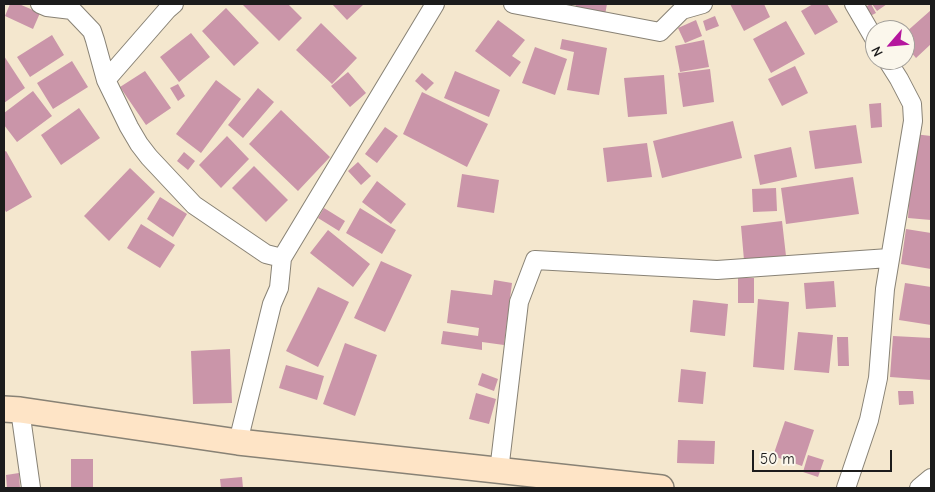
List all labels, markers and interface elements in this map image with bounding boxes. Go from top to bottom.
north arrow [865,20,915,70]
text: N [867,44,887,60]
scale bar [755,440,895,472]
text: 50 m [760,450,795,468]

